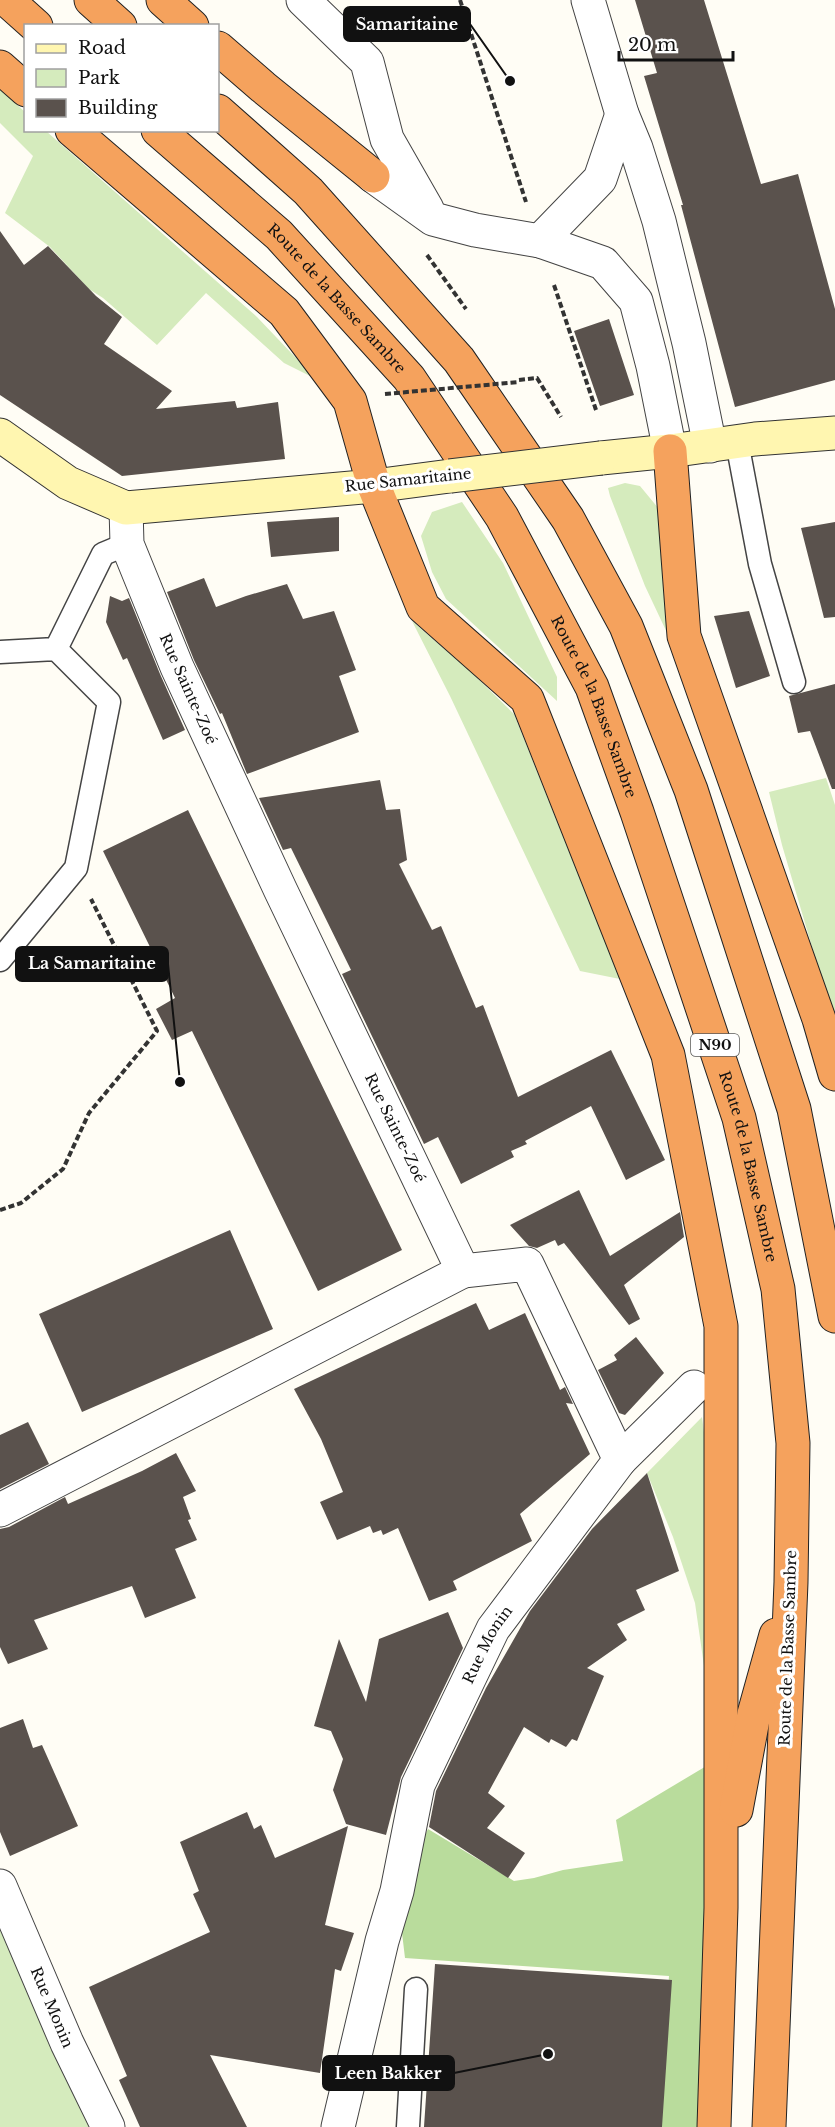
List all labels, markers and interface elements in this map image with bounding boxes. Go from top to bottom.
callout: Samaritaine [344,7,470,41]
text: Samaritaine [356,14,458,34]
legend [24,24,219,132]
scale bar [619,24,733,62]
text: 20 m [628,34,676,56]
text: Road [78,37,126,59]
text: Park [78,67,120,89]
text: Building [78,97,157,119]
street label: Route de la Basse Sambre [264,219,410,377]
street label: Rue Samaritaine [344,463,472,496]
street label: Route de la Basse Sambre [547,612,641,800]
street label: Rue Sainte-Zoé [156,630,221,747]
callout: La Samaritaine [16,947,168,981]
text: La Samaritaine [28,953,156,973]
road number: N90 [691,1034,739,1056]
street label: Route de la Basse Sambre [715,1069,782,1264]
street label: Rue Sainte-Zoé [361,1070,430,1186]
street label: Route de la Basse Sambre [775,1550,800,1746]
street label: Rue Monin [458,1602,516,1687]
street label: Rue Monin [27,1964,78,2051]
callout: Leen Bakker [323,2056,454,2090]
text: Leen Bakker [335,2063,441,2083]

